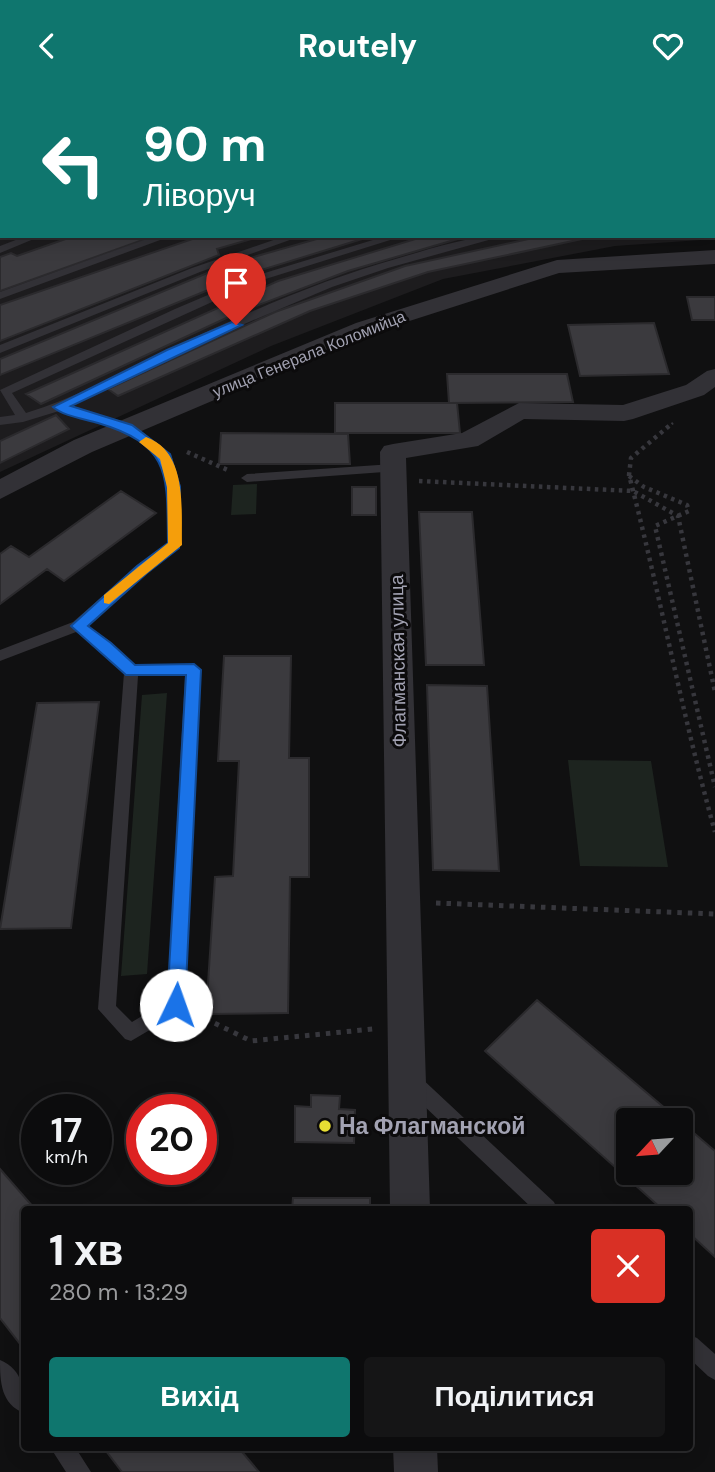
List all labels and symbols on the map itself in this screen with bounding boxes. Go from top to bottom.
pin [206,253,266,325]
street label: улица Генерала Коломийца [210,306,409,402]
street label: Флагманская улица [384,574,412,748]
position arrow [139,968,213,1042]
speed limit sign: 20 [126,1094,217,1185]
north arrow [616,1108,693,1185]
place label: На Флагманской [339,1111,525,1141]
marker: На Флагманской [317,1118,333,1134]

